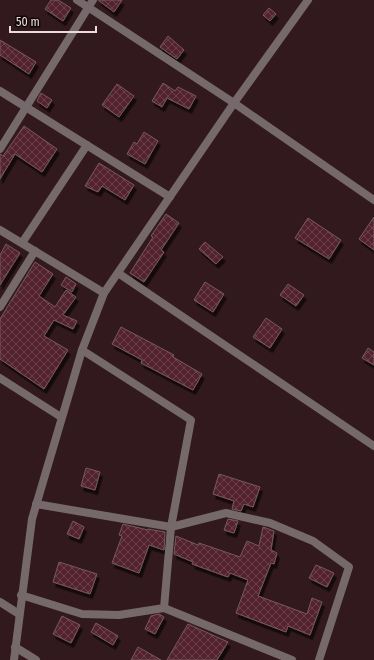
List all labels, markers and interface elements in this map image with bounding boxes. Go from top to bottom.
scale bar [10,8,96,34]
text: 50 m [16,15,40,29]

